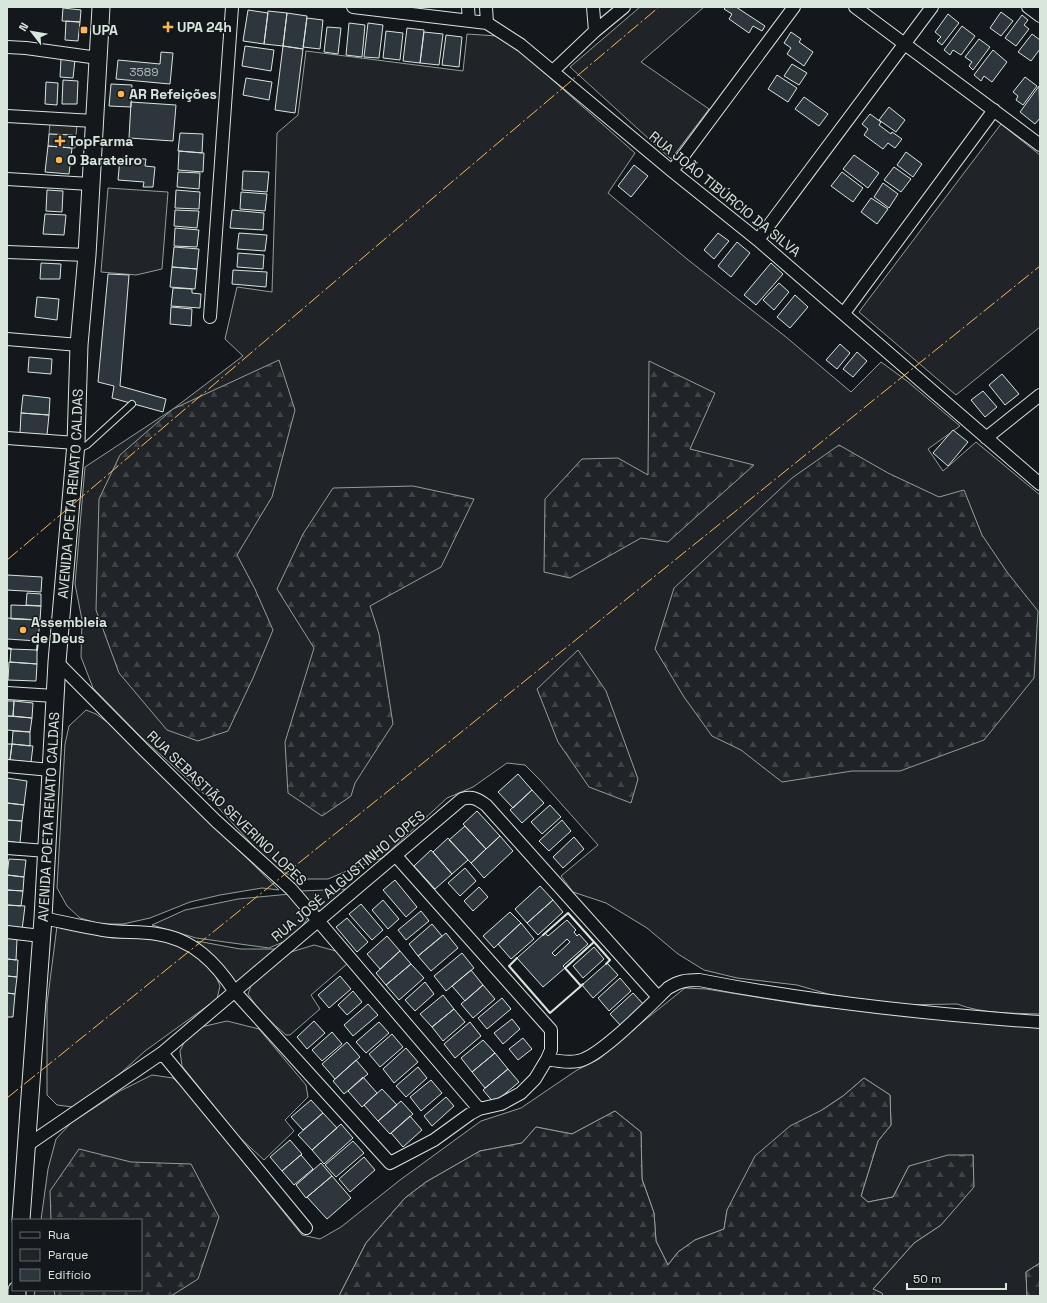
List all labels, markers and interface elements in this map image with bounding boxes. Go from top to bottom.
north arrow [12,12,52,52]
place label: UPA 24h [177,18,232,36]
text: N [16,20,31,34]
place label: UPA [92,21,118,39]
marker: UPA 24h [162,21,174,33]
marker: UPA [79,25,89,35]
house number: 3589 [129,64,159,80]
place label: AR Refeições [129,85,217,103]
marker: AR Refeições [116,89,126,99]
street label: RUA JOÃO TIBÚRCIO DA SILVA [646,127,805,261]
place label: TopFarma [68,132,133,150]
marker: TopFarma [55,136,65,146]
place label: O Barateiro [67,151,142,169]
marker: O Barateiro [54,155,64,165]
street label: AVENIDA POETA RENATO CALDAS [54,389,87,599]
place label: Assembleia de Deus [31,613,107,647]
marker: Assembleia de Deus [18,625,28,635]
street label: AVENIDA POETA RENATO CALDAS [34,711,63,922]
street label: RUA SEBASTIÃO SEVERINO LOPES [143,727,311,889]
street label: RUA JOSÉ ALGUSTINHO LOPES [267,806,429,946]
legend [12,1219,142,1291]
text: Rua [48,1227,70,1243]
text: Parque [48,1247,88,1263]
scale bar [907,1265,1006,1291]
text: Edifício [48,1267,91,1283]
text: 50 m [913,1271,941,1287]

